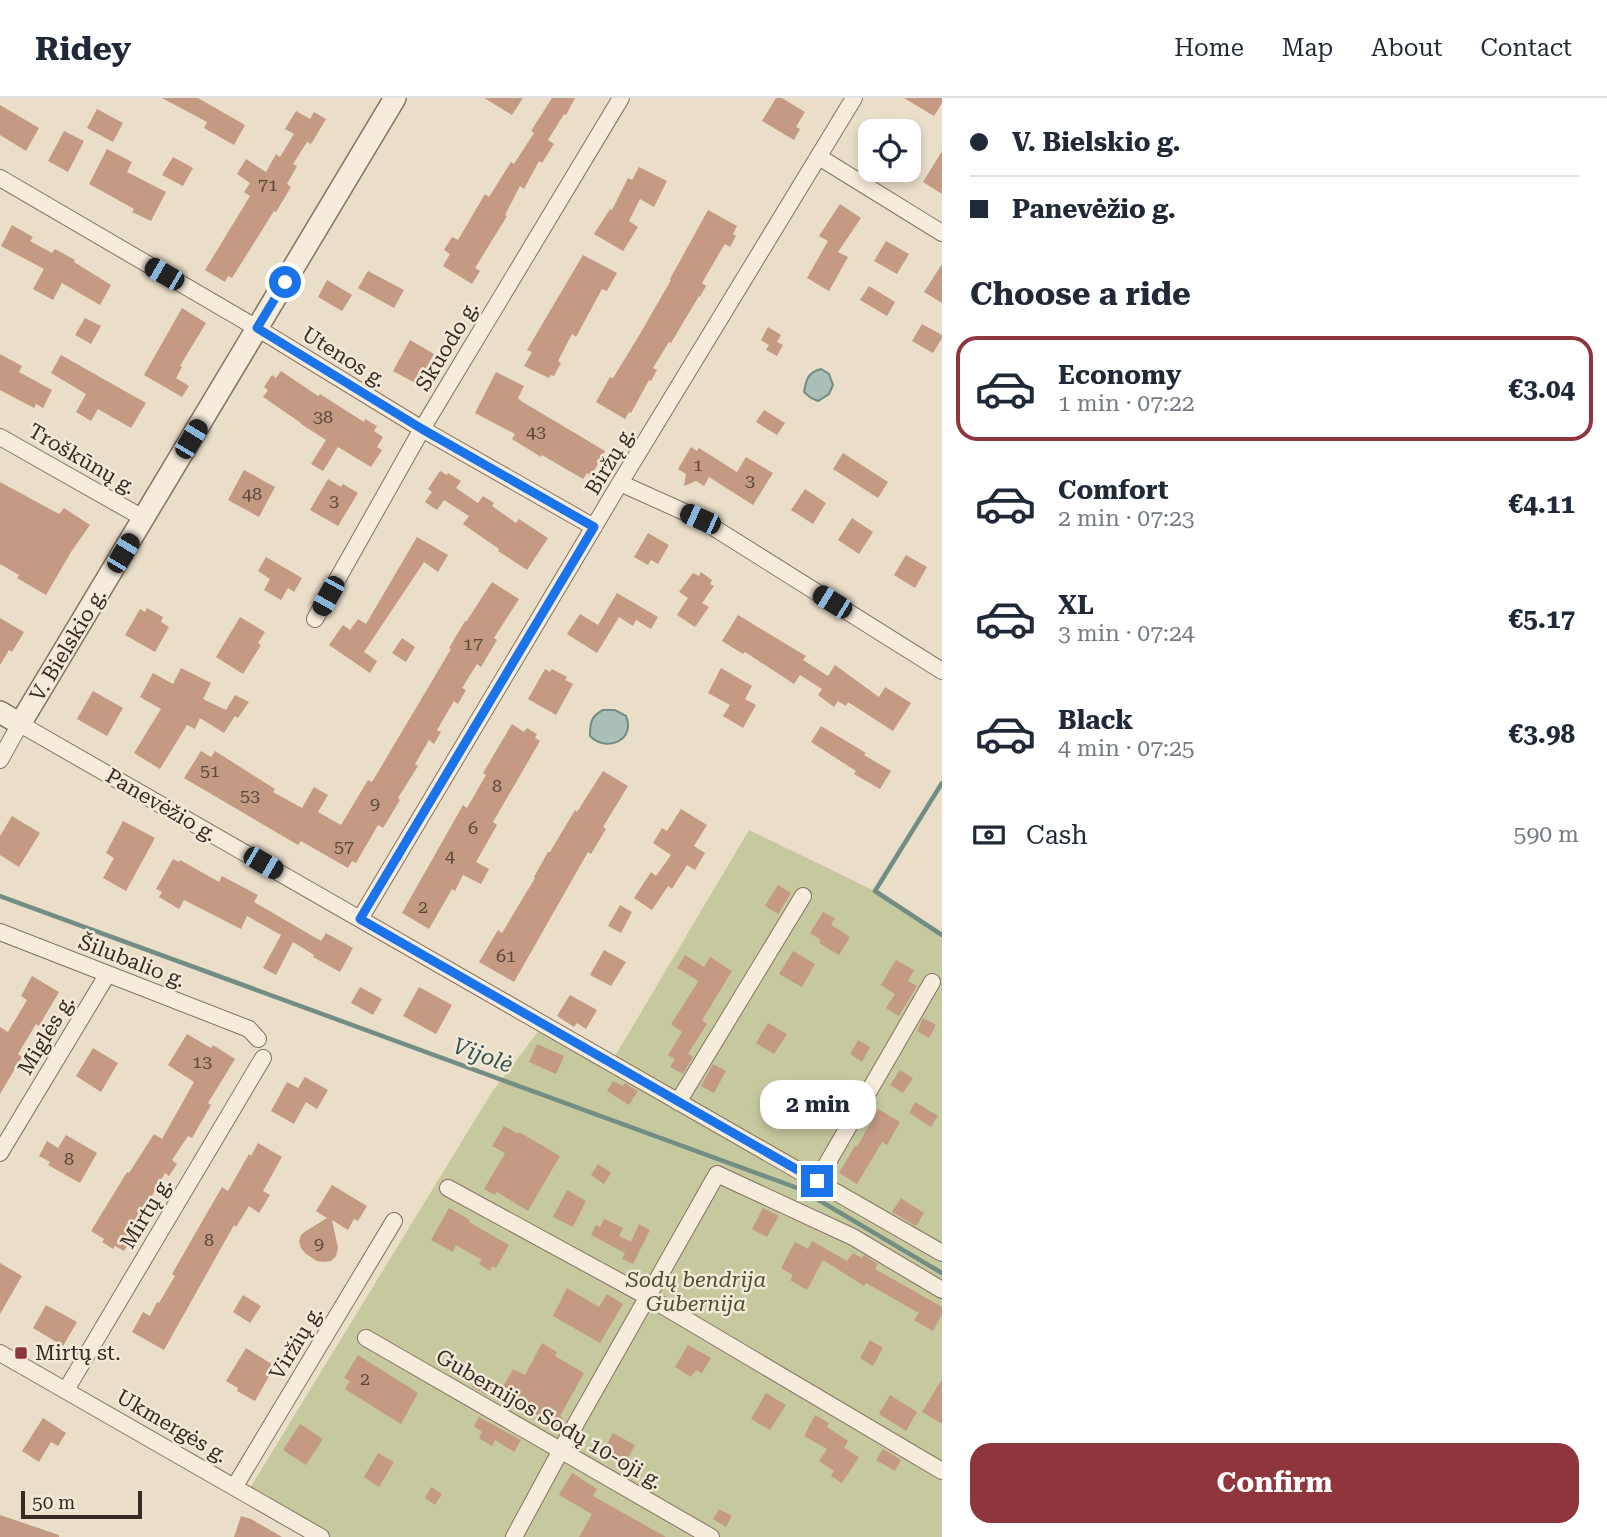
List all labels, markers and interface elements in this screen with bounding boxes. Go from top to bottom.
text: Ridey [35,29,131,68]
text: Home [1174,34,1244,62]
text: Map [1282,34,1333,62]
text: About [1371,34,1442,62]
text: Contact [1480,34,1572,62]
map controls [858,119,921,182]
button: locate [858,119,921,182]
text: V. Bielskio g. [1012,127,1181,157]
house number: 71 [258,174,278,195]
text: Panevėžio g. [1012,194,1176,224]
car [141,254,188,294]
route start [269,266,301,298]
text: Choose a ride [970,275,1191,313]
street label: Skuodo g. [411,297,483,395]
street label: Utenos g. [298,322,390,392]
icon: car [974,357,1037,420]
text: Economy [1058,360,1181,390]
text: €3.04 [1509,374,1575,404]
text: 1 min · 07:22 [1058,390,1195,417]
house number: 38 [313,406,333,427]
car [172,416,211,462]
street label: Troškūnų g. [24,419,140,499]
house number: 43 [526,421,546,442]
street label: Biržų g. [581,423,639,499]
house number: 1 [693,454,703,475]
house number: 3 [745,470,755,491]
icon: car [974,472,1037,535]
text: Comfort [1058,475,1168,505]
house number: 48 [242,483,262,504]
text: €4.11 [1509,489,1575,519]
house number: 3 [329,490,339,511]
car [677,501,724,537]
text: 2 min · 07:23 [1058,505,1195,532]
car [104,530,143,576]
car [309,573,348,619]
car [809,582,856,622]
street label: V. Bielskio g. [25,584,111,706]
icon: car [974,587,1037,650]
text: XL [1058,590,1094,620]
text: €5.17 [1509,604,1575,634]
text: 3 min · 07:24 [1058,620,1195,647]
house number: 17 [463,633,483,654]
icon: car [974,702,1037,765]
text: Black [1058,705,1133,735]
text: €3.98 [1509,719,1575,749]
text: 4 min · 07:25 [1058,735,1195,762]
house number: 51 [200,760,220,781]
street label: Panevėžio g. [101,764,221,846]
house number: 8 [492,775,502,796]
house number: 53 [240,785,260,806]
house number: 9 [370,793,380,814]
icon: cash [970,816,1008,854]
house number: 6 [468,817,478,838]
text: Cash [1026,820,1088,850]
text: 590 m [1514,821,1579,848]
house number: 57 [334,836,354,857]
car [240,843,287,883]
house number: 4 [445,845,455,866]
house number: 2 [418,896,428,917]
street label: Šilubalio g. [75,929,189,992]
house number: 61 [496,945,516,966]
street label: Miglės g. [13,991,79,1079]
water label: Vijolė [449,1032,516,1079]
house number: 13 [192,1051,212,1072]
callout: 2 min [759,1080,875,1128]
text: 2 min [786,1091,850,1118]
house number: 8 [64,1148,74,1169]
route end [801,1165,833,1197]
street label: Mirtų g. [115,1173,177,1253]
house number: 8 [204,1229,214,1250]
house number: 9 [314,1233,324,1254]
park label: Sodų bendrija Gubernija [625,1268,766,1316]
street label: Viržių g. [265,1302,327,1384]
place label: Mirtų st. [35,1341,121,1365]
street label: Gubernijos Sodų 10-oji g. [432,1344,666,1494]
marker: Mirtų st. [13,1345,29,1361]
house number: 2 [360,1368,370,1389]
street label: Ukmergės g. [112,1385,232,1467]
button: Confirm [970,1443,1579,1523]
scale bar [21,1488,142,1520]
text: 50 m [32,1491,75,1514]

